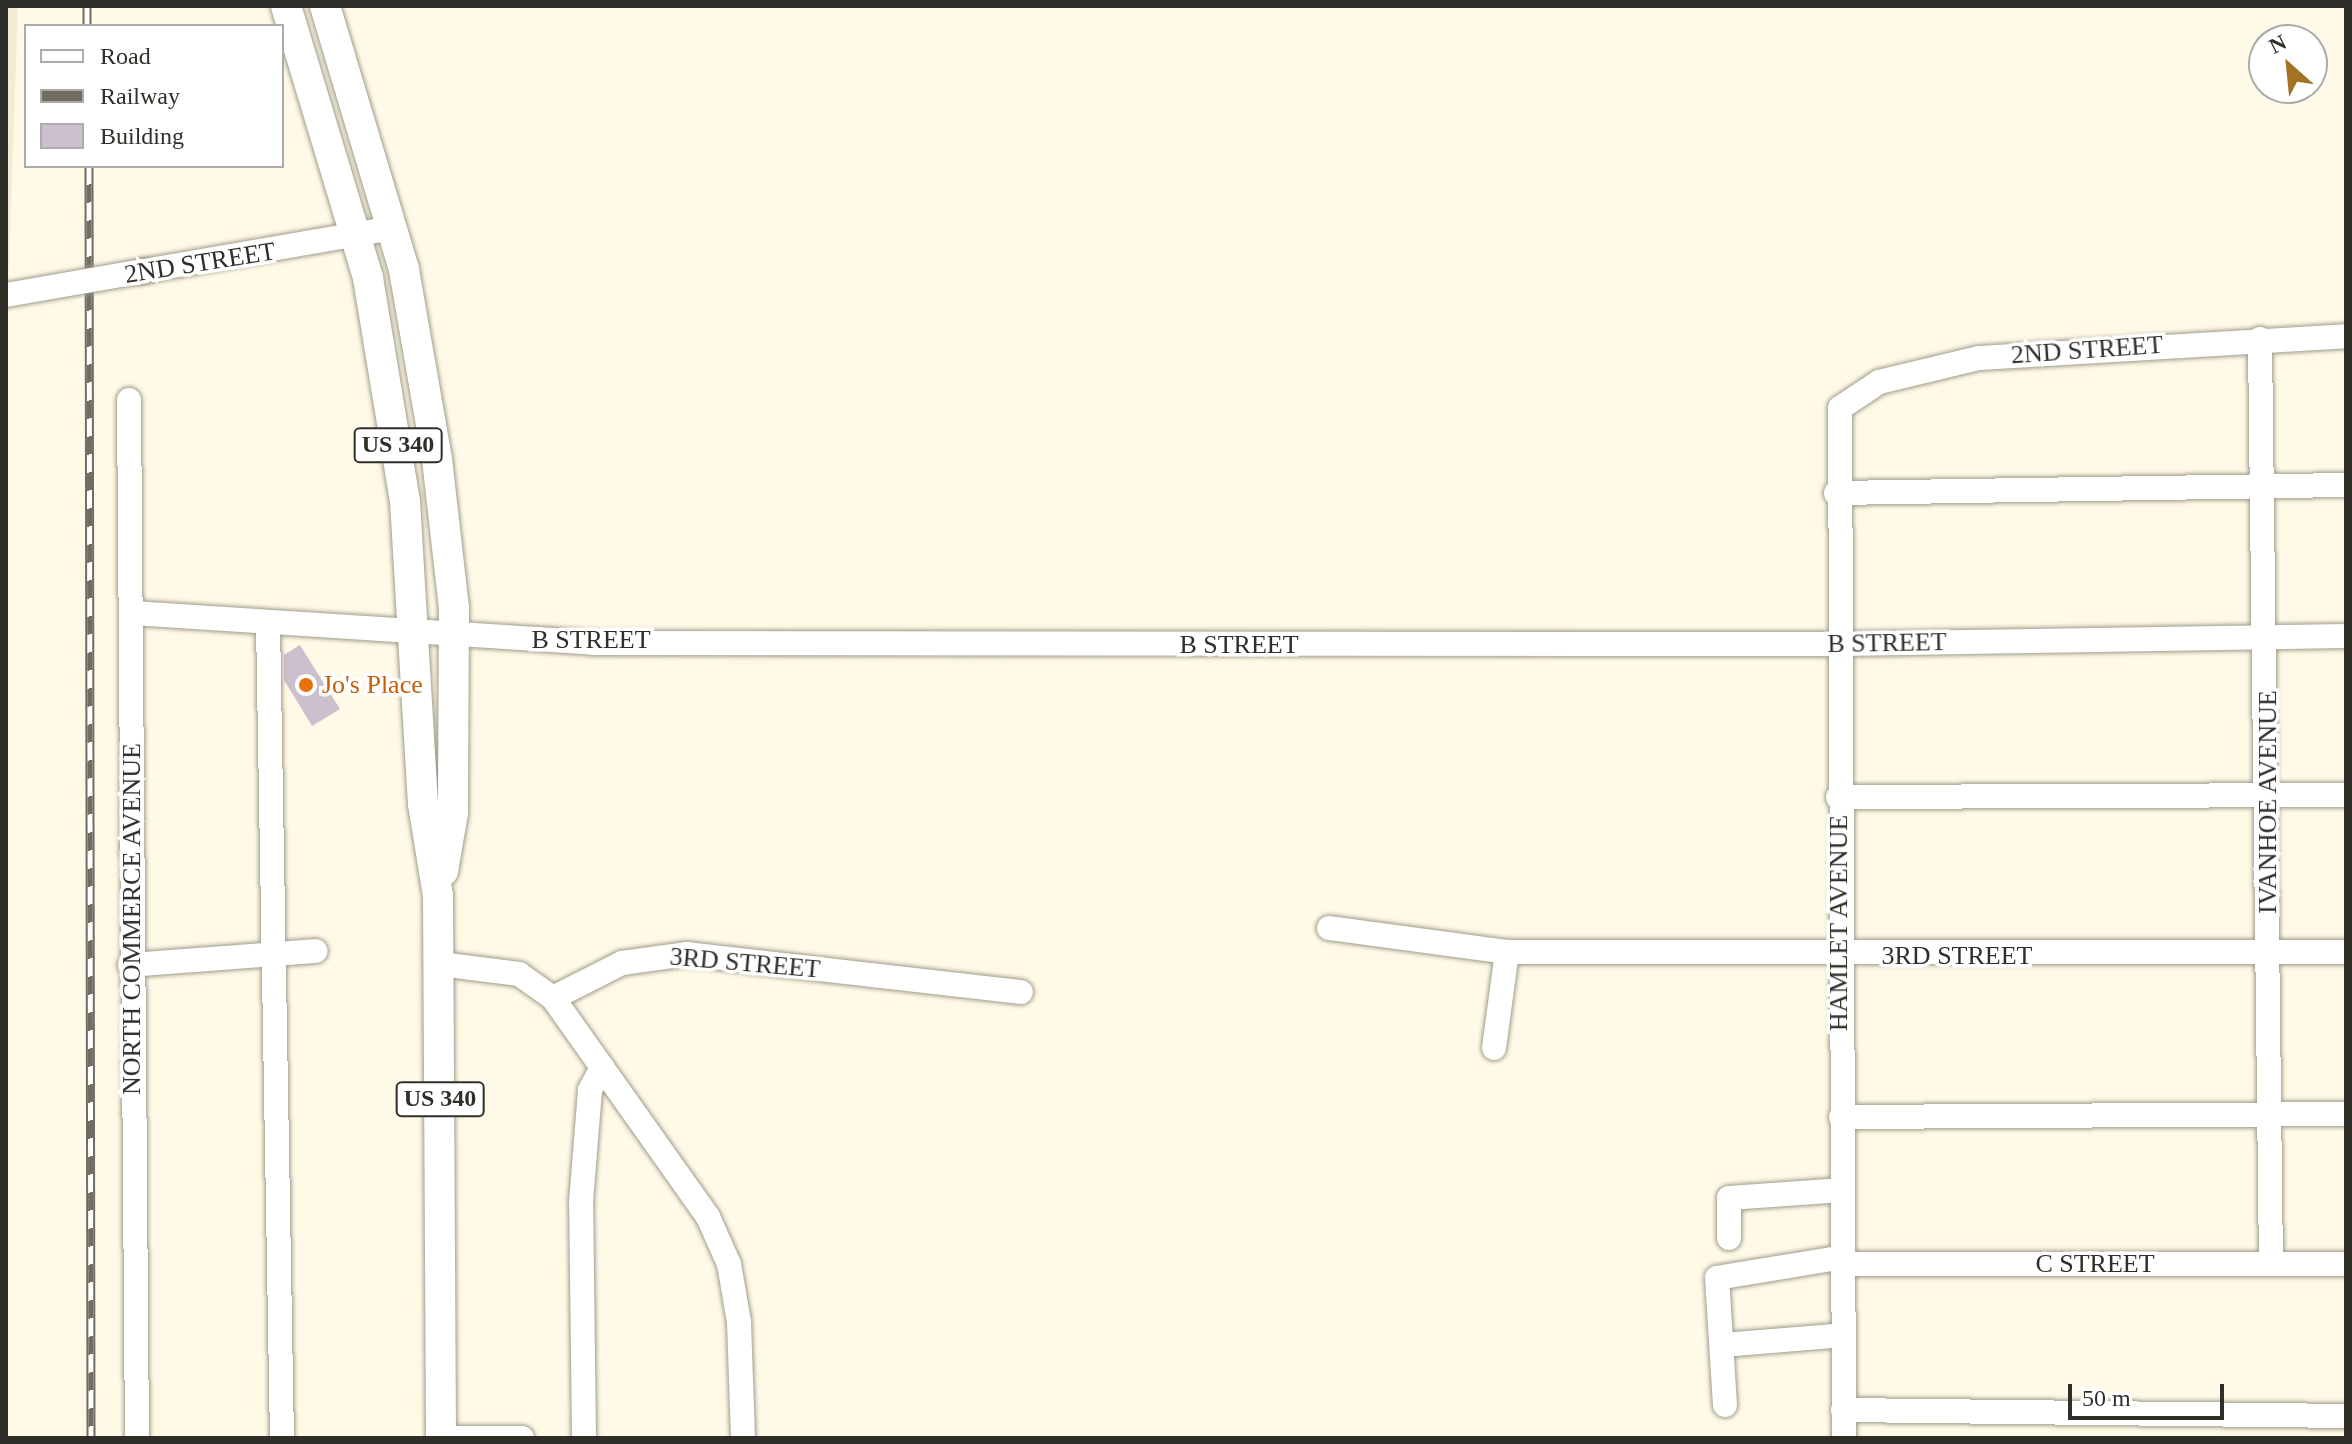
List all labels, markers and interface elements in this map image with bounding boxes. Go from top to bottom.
legend [24,24,284,168]
north arrow [2248,24,2328,104]
text: N [2265,29,2291,59]
text: Road [100,43,151,69]
text: Railway [100,83,180,109]
text: Building [100,123,184,149]
street label: 2ND STREET [122,236,278,290]
street label: 2ND STREET [2010,329,2164,371]
road number: US 340 [352,425,444,465]
street label: B STREET [531,624,651,656]
street label: B STREET [1827,626,1947,660]
street label: B STREET [1179,629,1299,661]
place label: Jo's Place [322,669,423,701]
marker: Jo's Place [297,676,315,694]
street label: IVANHOE AVENUE [2252,689,2284,915]
street label: NORTH COMMERCE AVENUE [116,742,148,1096]
street label: HAMLET AVENUE [1823,814,1855,1032]
street label: 3RD STREET [1882,940,2032,972]
street label: 3RD STREET [668,941,822,985]
road number: US 340 [394,1079,486,1119]
street label: C STREET [2035,1248,2155,1280]
scale bar [2072,1368,2228,1418]
text: 50 m [2082,1385,2131,1411]

